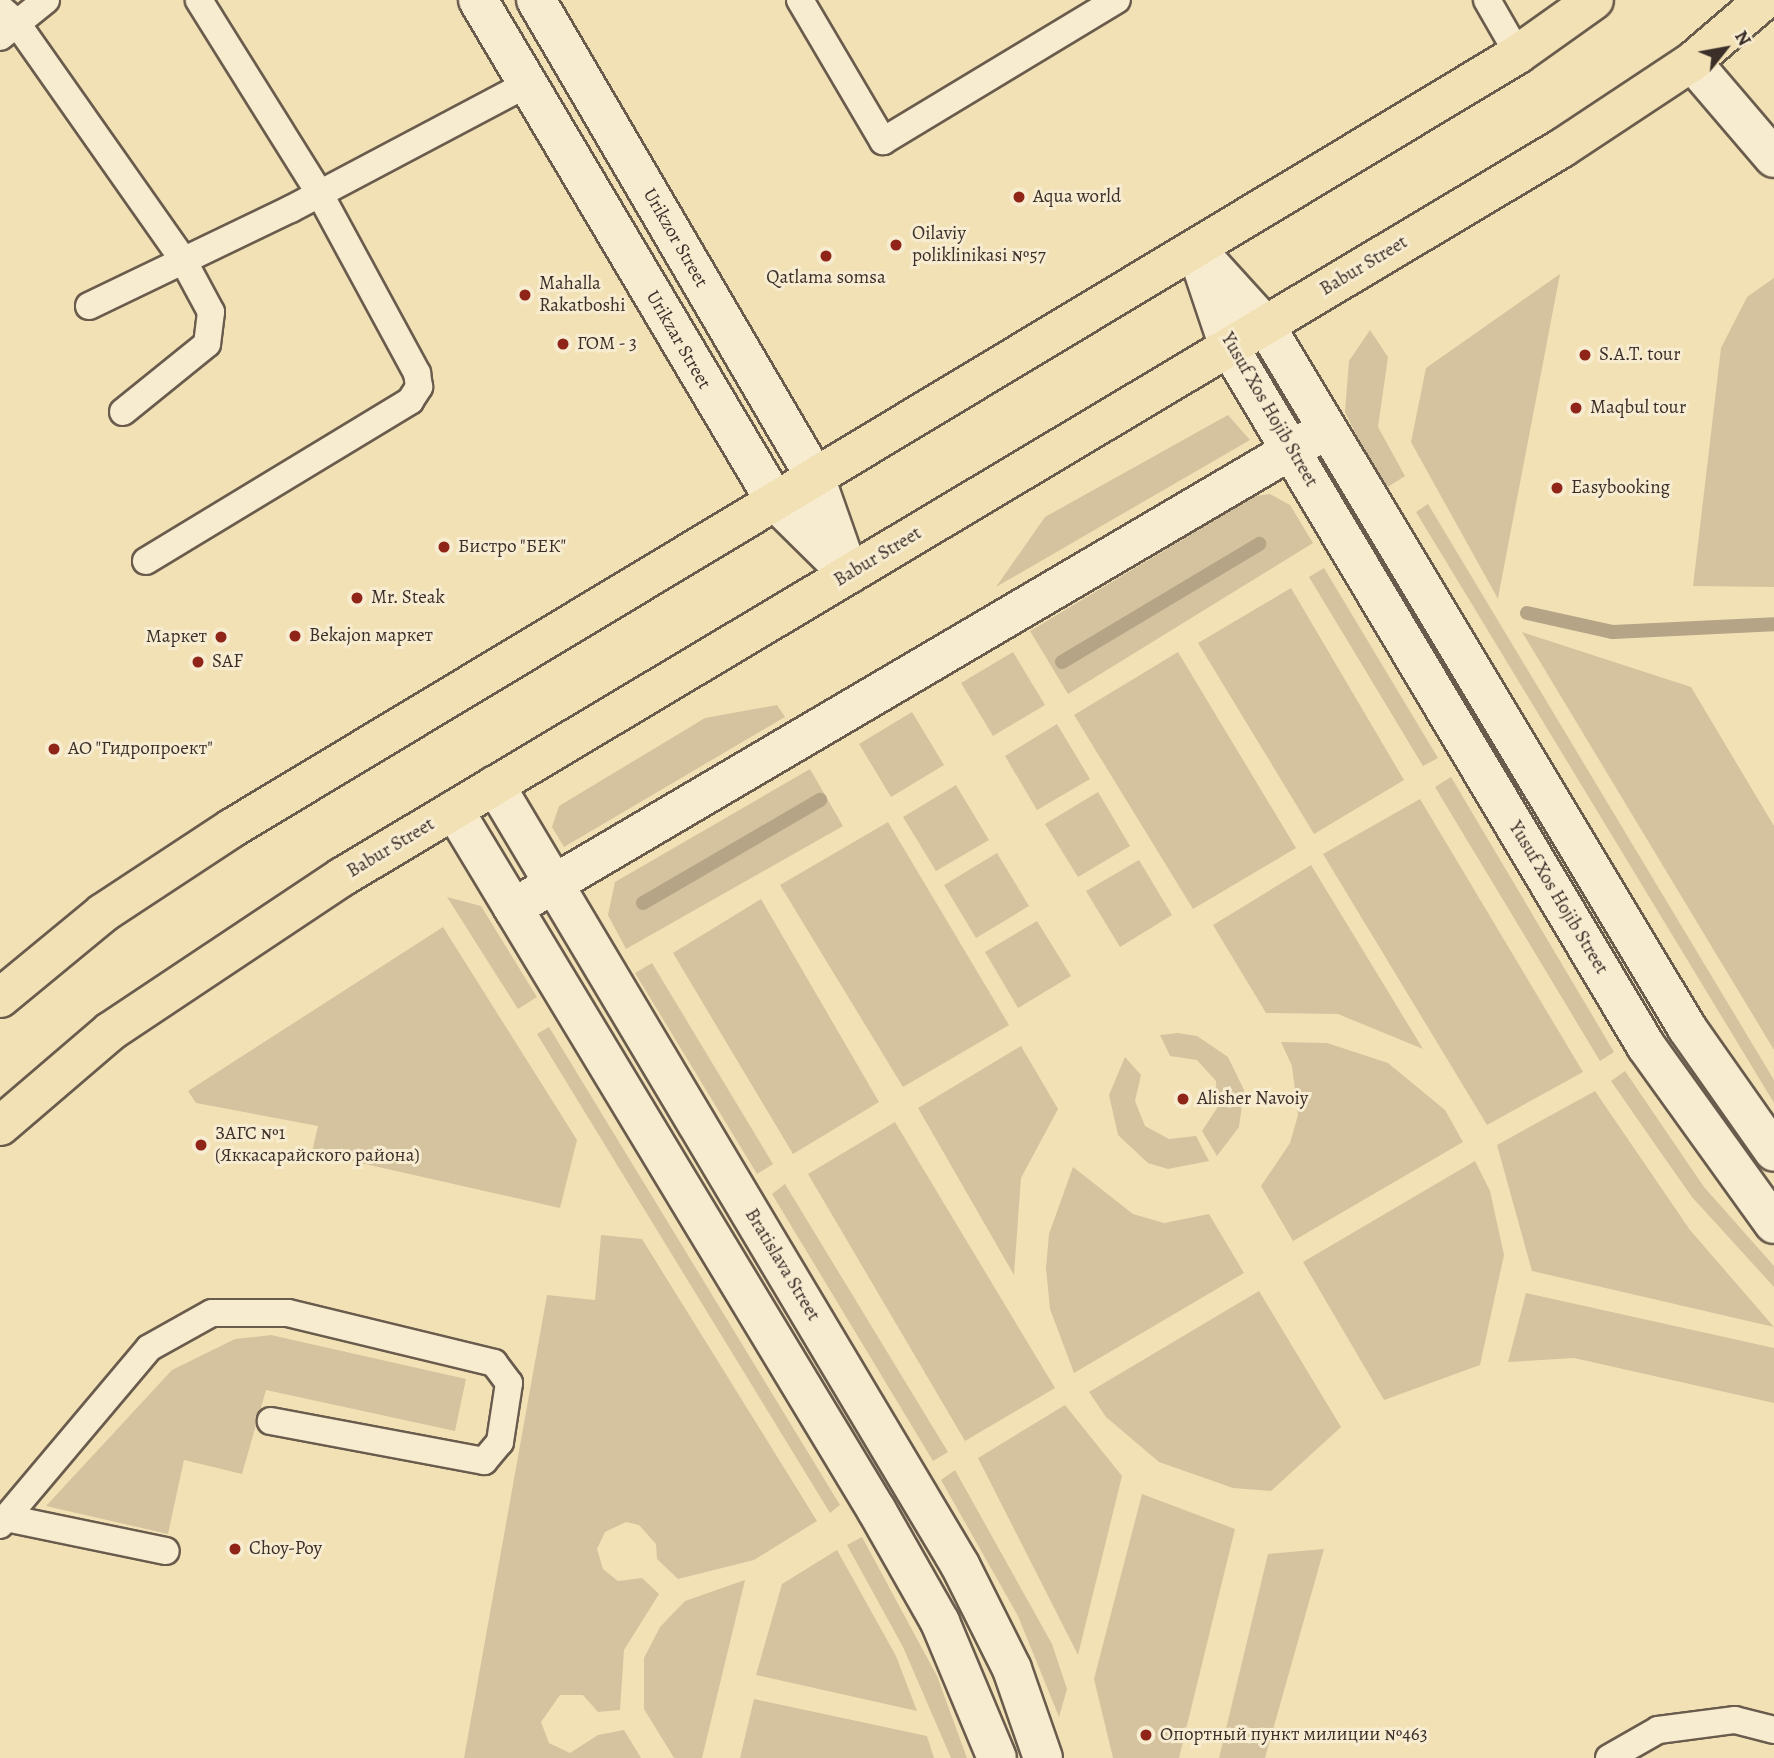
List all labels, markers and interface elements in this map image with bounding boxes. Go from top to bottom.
north arrow [1690,14,1760,84]
text: N [1728,26,1758,51]
street label: Urikzor Street [637,184,713,292]
place label: Aqua world [1033,186,1121,208]
marker: Aqua world [1011,189,1027,205]
place label: Oilaviy poliklinikasi №57 [912,223,1046,267]
street label: Babur Street [1316,231,1412,301]
marker: Oilaviy poliklinikasi №57 [886,235,906,255]
marker: Qatlama somsa [818,248,834,264]
place label: Qatlama somsa [766,267,886,289]
place label: Mahalla Rakatboshi [539,273,626,317]
marker: Mahalla Rakatboshi [517,287,533,303]
street label: Urikzar Street [641,287,715,393]
street label: Yusuf Xos Hojib Street [1216,329,1322,491]
place label: ГОМ - 3 [577,333,638,355]
marker: ГОМ - 3 [555,336,571,352]
place label: S.A.T. tour [1599,344,1681,366]
marker: S.A.T. tour [1577,347,1593,363]
place label: Maqbul tour [1590,397,1686,419]
marker: Maqbul tour [1568,400,1584,416]
place label: Easybooking [1571,477,1670,499]
marker: Easybooking [1549,480,1565,496]
street label: Babur Street [830,522,926,592]
place label: Бистро "БЕК" [458,536,566,558]
marker: Бистро "БЕК" [436,539,452,555]
place label: Mr. Steak [371,587,445,609]
marker: Mr. Steak [349,590,365,606]
place label: Bekajon маркет [309,625,433,647]
place label: Маркет [146,626,207,648]
marker: Bekajon маркет [287,628,303,644]
marker: Маркет [213,629,229,645]
place label: SAF [212,651,243,673]
marker: SAF [190,654,206,670]
place label: АО "Гидропроект" [68,738,213,760]
marker: АО "Гидропроект" [46,741,62,757]
street label: Babur Street [343,813,439,883]
street label: Yusuf Xos Hojib Street [1503,817,1613,979]
place label: Alisher Navoiy [1197,1088,1308,1110]
marker: Alisher Navoiy [1175,1091,1191,1107]
place label: ЗАГС №1 (Яккасарайского района) [215,1123,420,1167]
marker: ЗАГС №1 (Яккасарайского района) [193,1137,209,1153]
street label: Bratislava Street [740,1205,824,1325]
place label: Choy-Poy [249,1538,322,1560]
marker: Choy-Poy [227,1541,243,1557]
place label: Опортный пункт милиции №463 [1160,1724,1428,1746]
marker: Опортный пункт милиции №463 [1138,1727,1154,1743]

